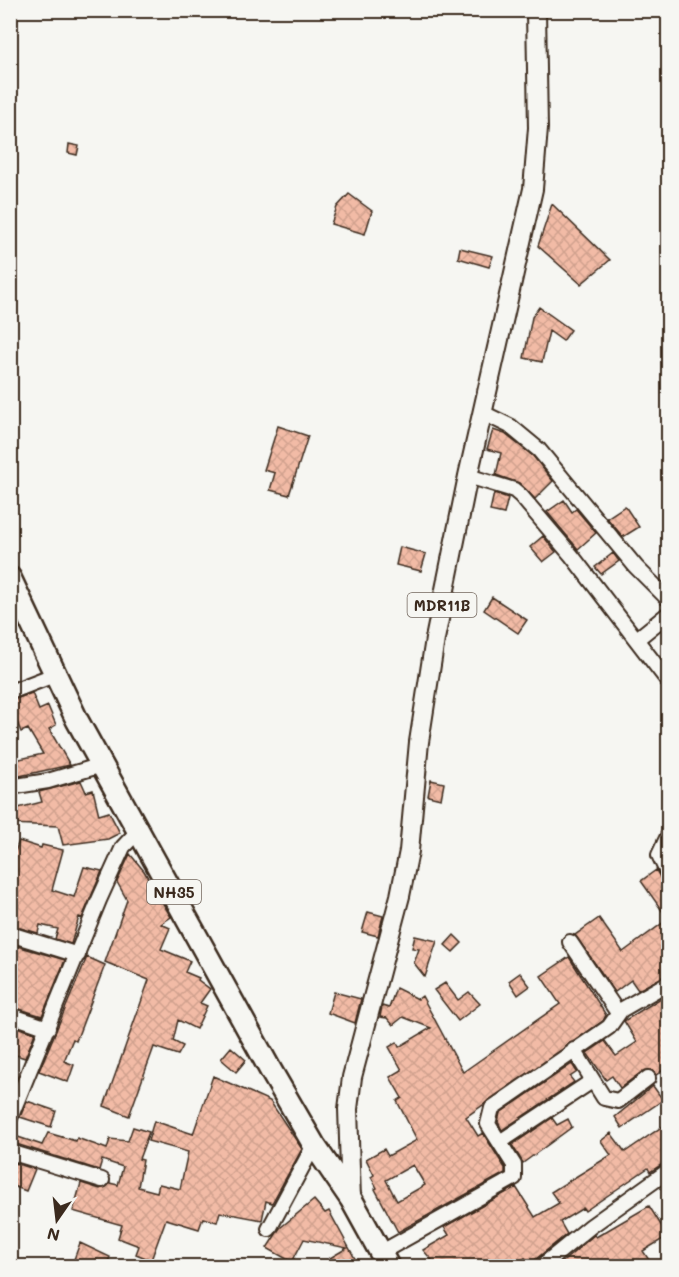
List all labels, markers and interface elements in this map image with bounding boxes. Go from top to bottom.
road number: MDR11B [408,593,476,617]
road number: NH35 [147,880,201,904]
north arrow [27,1190,87,1250]
text: N [45,1223,62,1247]

